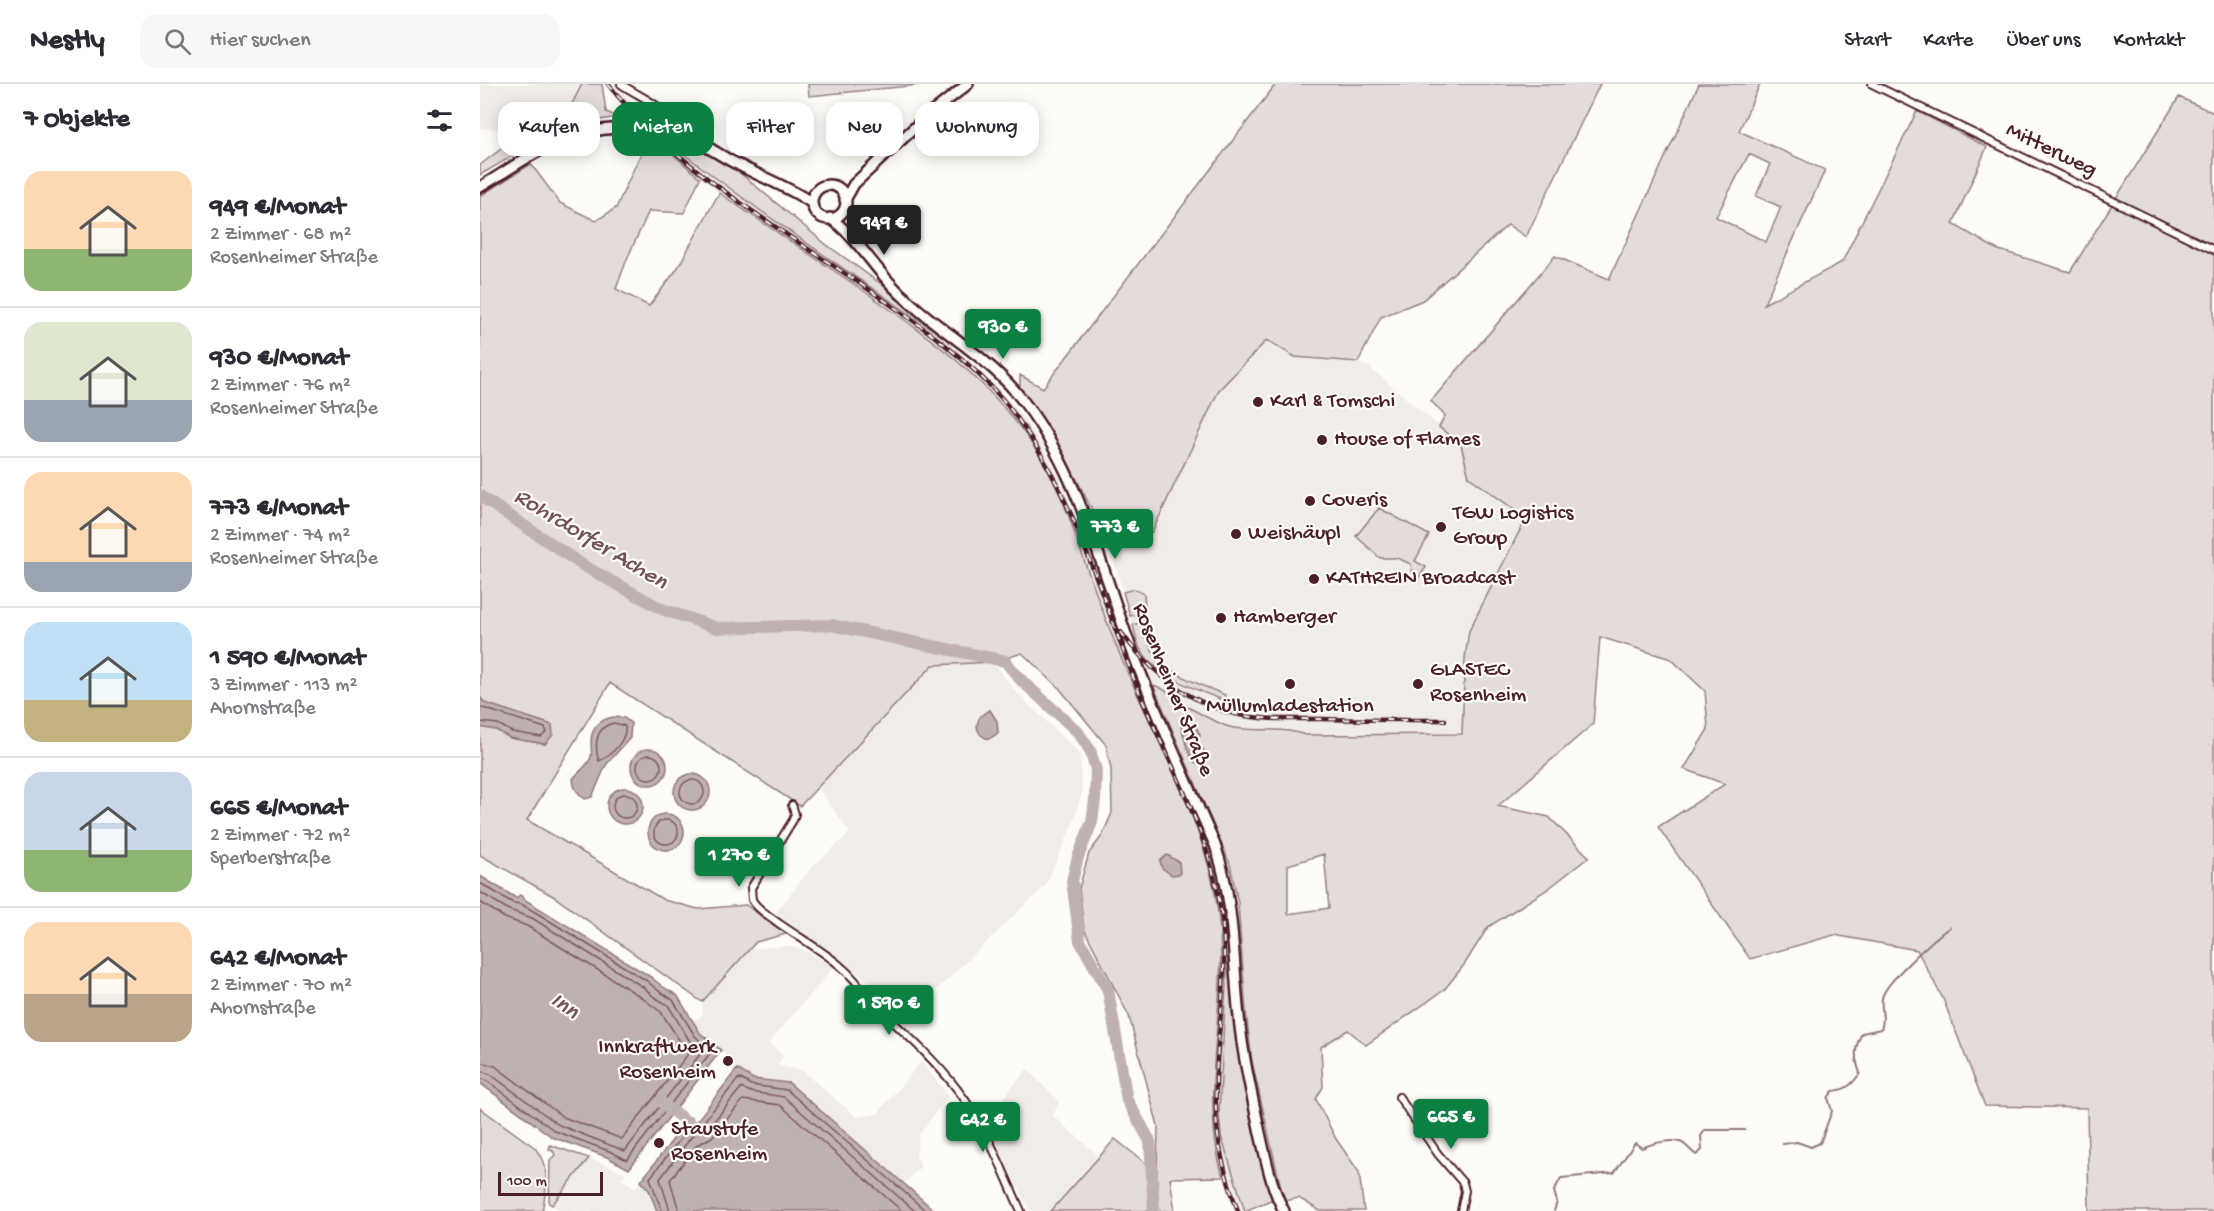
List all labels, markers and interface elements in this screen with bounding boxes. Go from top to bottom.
search box [140,14,560,68]
text: Nestly [30,25,104,58]
icon: search [161,25,194,58]
text: Hier suchen [209,28,311,54]
text: Start [1844,29,1890,54]
text: Karte [1923,29,1973,54]
text: Über uns [2006,29,2080,54]
text: Kontakt [2113,29,2184,54]
chip: Kaufen [498,102,600,156]
chip: Mieten [612,102,714,156]
chip: Filter [726,102,814,156]
chip: Neu [826,102,903,156]
chip: Wohnung [915,102,1039,156]
icon: filters [423,104,456,137]
text: 7 Objekte [24,105,130,136]
street label: Mitterweg [2001,118,2101,184]
text: 949 €/Monat [210,193,345,224]
icon: home [72,195,144,267]
pin: 949 € [842,205,926,256]
text: 949 € [861,213,907,236]
text: 2 Zimmer · 68 m² [210,224,351,247]
text: Rosenheimer Straße [210,247,378,270]
pin: 930 € [961,309,1045,360]
text: 930 € [979,317,1027,340]
text: 930 €/Monat [210,344,348,375]
icon: home [72,346,144,418]
text: 2 Zimmer · 76 m² [210,375,351,398]
place label: Karl & Tomschi [1270,389,1395,415]
marker: Karl & Tomschi [1251,395,1265,409]
text: Rosenheimer Straße [210,398,378,421]
place label: House of Flames [1334,427,1481,453]
marker: House of Flames [1315,433,1329,447]
water label: Rohrdorfer Achen [508,483,673,598]
place label: Coveris [1322,488,1388,514]
text: 773 €/Monat [210,494,347,525]
marker: Coveris [1303,494,1317,508]
icon: home [72,496,144,568]
place label: TGW Logistics Group [1451,501,1574,552]
pin: 773 € [1073,509,1157,560]
text: 773 € [1091,517,1139,540]
marker: TGW Logistics Group [1434,520,1448,534]
place label: Weishäupl [1248,521,1341,547]
text: 2 Zimmer · 74 m² [210,525,350,548]
marker: Weishäupl [1229,527,1243,541]
text: Rosenheimer Straße [210,548,378,571]
place label: KATHREIN Broadcast [1326,566,1517,592]
marker: KATHREIN Broadcast [1307,572,1321,586]
street label: Rosenheimer Straße [1125,600,1219,781]
place label: Hamberger [1233,605,1338,631]
marker: Hamberger [1214,611,1228,625]
text: 1 590 €/Monat [210,644,365,675]
icon: home [72,646,144,718]
place label: GLASTEC Rosenheim [1430,658,1527,709]
text: 3 Zimmer · 113 m² [210,675,357,698]
marker: Müllumladestation [1283,677,1297,691]
marker: GLASTEC Rosenheim [1411,677,1425,691]
place label: Müllumladestation [1206,694,1374,720]
text: Ahornstraße [210,698,316,721]
text: 665 €/Monat [210,794,347,825]
icon: home [72,796,144,868]
text: 2 Zimmer · 72 m² [210,825,350,848]
pin: 1 270 € [684,837,794,888]
text: 1 270 € [708,845,770,868]
text: Sperberstraße [210,848,331,871]
text: 642 €/Monat [210,944,345,975]
icon: home [72,946,144,1018]
text: 2 Zimmer · 70 m² [210,975,352,998]
pin: 1 590 € [834,985,944,1036]
water label: Inn [544,987,585,1027]
text: 1 590 € [858,993,920,1016]
text: Ahornstraße [210,998,316,1021]
place label: Innkraftwerk Rosenheim [598,1035,718,1086]
marker: Innkraftwerk Rosenheim [721,1054,735,1068]
pin: 665 € [1409,1099,1493,1150]
pin: 642 € [941,1102,1025,1153]
text: 665 € [1427,1107,1475,1130]
text: 642 € [960,1110,1006,1133]
place label: Staustufe Rosenheim [671,1117,768,1168]
marker: Staustufe Rosenheim [652,1136,666,1150]
scale bar [498,1169,603,1196]
text: 100 m [507,1173,547,1192]

